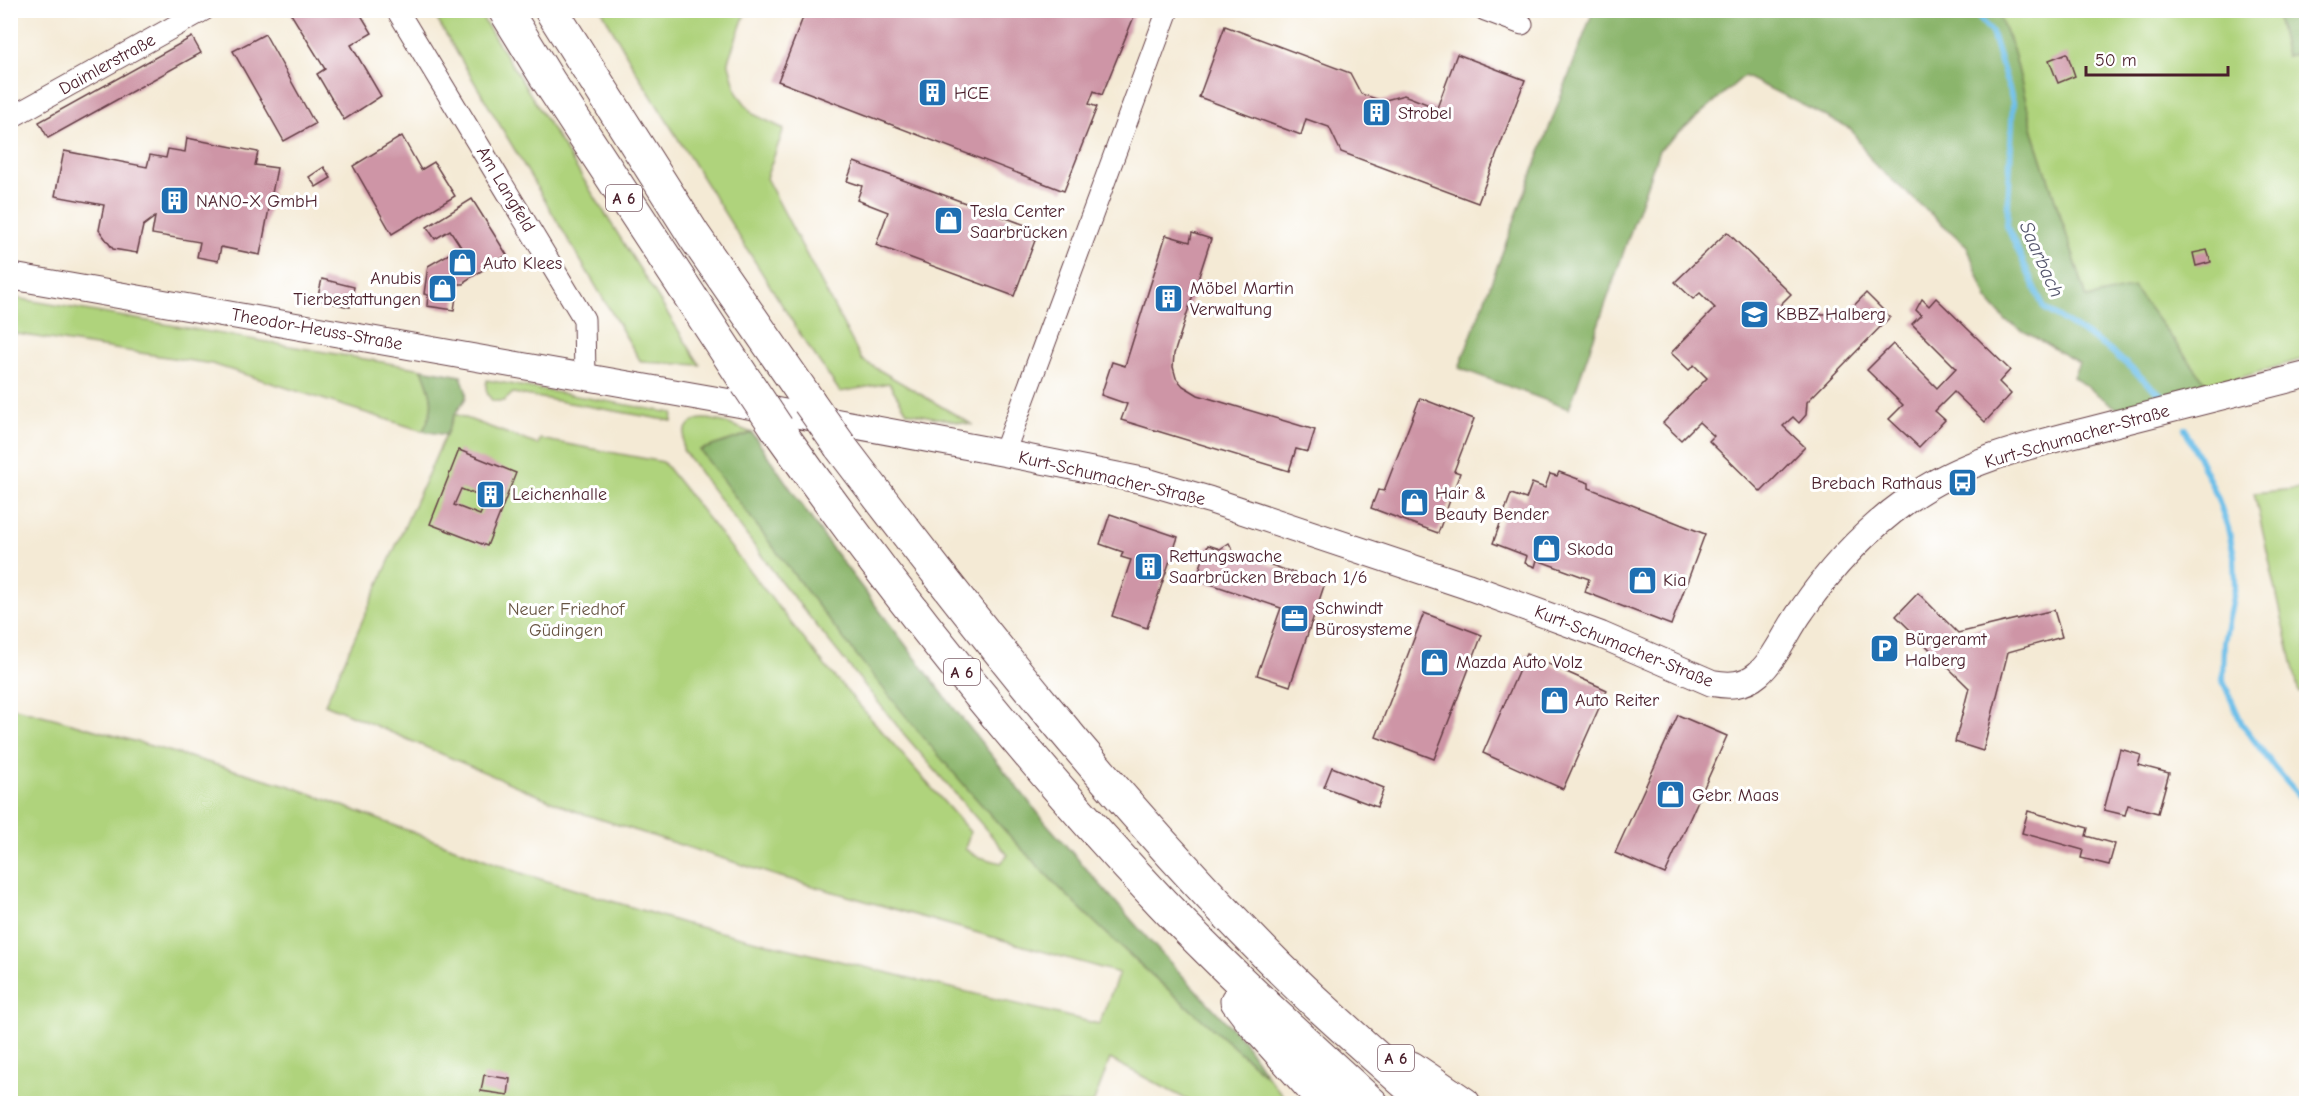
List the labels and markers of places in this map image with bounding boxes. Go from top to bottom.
building icon: HCE [917,77,949,109]
place label: HCE [954,83,989,104]
building icon: Strobel [1361,97,1393,129]
place label: Strobel [1398,103,1452,124]
building icon: NANO-X GmbH [159,185,191,217]
place label: NANO-X GmbH [196,191,318,212]
place label: Tesla Center Saarbrücken [970,201,1068,243]
shop icon: Tesla Center Saarbrücken [933,205,965,237]
shop icon: Auto Klees [446,247,478,279]
place label: Auto Klees [483,253,562,274]
place label: Anubis Tierbestattungen [293,268,421,310]
shop icon: Anubis Tierbestattungen [426,272,458,304]
place label: Möbel Martin Verwaltung [1190,278,1294,320]
building icon: Möbel Martin Verwaltung [1153,282,1185,314]
school or university icon: KBBZ Halberg [1739,298,1771,330]
place label: KBBZ Halberg [1776,304,1886,325]
bus stop icon: Brebach Rathaus [1947,467,1979,499]
place label: Brebach Rathaus [1811,473,1942,494]
building icon: Leichenhalle [475,478,507,510]
place label: Hair & Beauty Bender [1435,483,1550,525]
place label: Leichenhalle [512,484,607,505]
shop icon: Hair & Beauty Bender [1398,487,1430,519]
shop icon: Skoda [1530,533,1562,565]
place label: Skoda [1567,539,1614,560]
place label: Rettungswache Saarbrücken Brebach 1/6 [1169,546,1368,588]
building icon: Rettungswache Saarbrücken Brebach 1/6 [1132,550,1164,582]
shop icon: Kia [1626,564,1658,596]
place label: Kia [1663,570,1686,591]
place label: Schwindt Bürosysteme [1315,598,1412,640]
office icon: Schwindt Bürosysteme [1278,602,1310,634]
place label: Bürgeramt Halberg [1905,629,1987,671]
parking icon: Bürgeramt Halberg [1868,633,1900,665]
shop icon: Mazda Auto Volz [1419,646,1451,678]
place label: Mazda Auto Volz [1456,652,1582,673]
shop icon: Auto Reiter [1538,684,1570,716]
place label: Auto Reiter [1575,690,1660,711]
shop icon: Gebr. Maas [1655,779,1687,811]
place label: Gebr. Maas [1692,785,1779,806]

